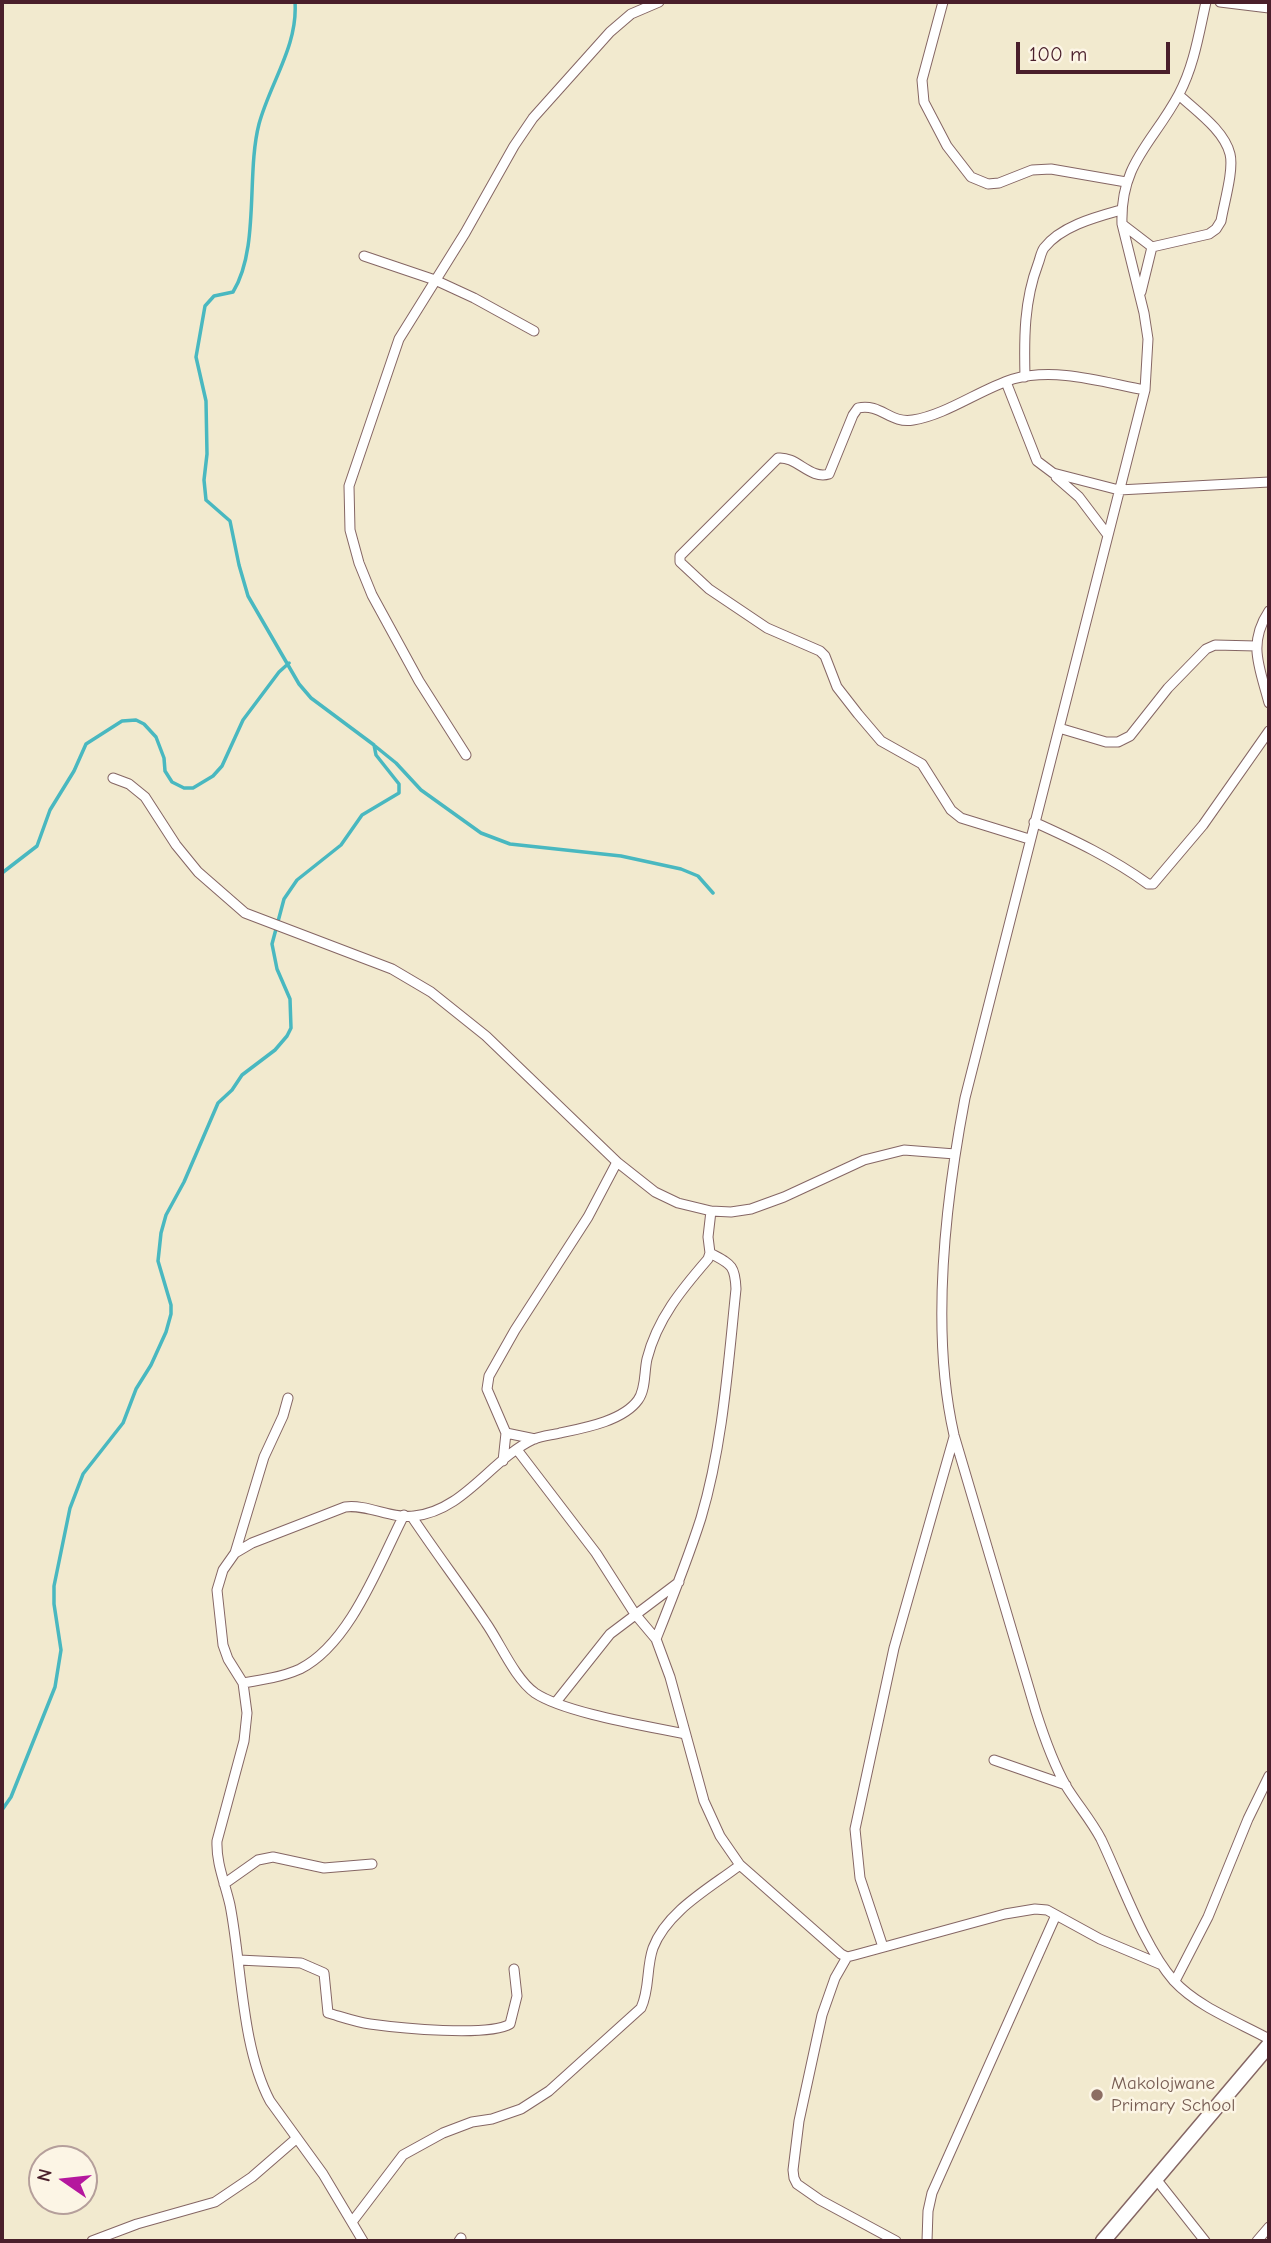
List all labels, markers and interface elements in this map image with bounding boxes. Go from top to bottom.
scale bar [1019,28,1173,72]
text: 100 m [1029,42,1087,66]
place label: Makolojwane Primary School [1111,2073,1235,2117]
marker: Makolojwane Primary School [1089,2087,1105,2103]
north arrow [28,2145,98,2215]
text: N [32,2167,57,2184]

